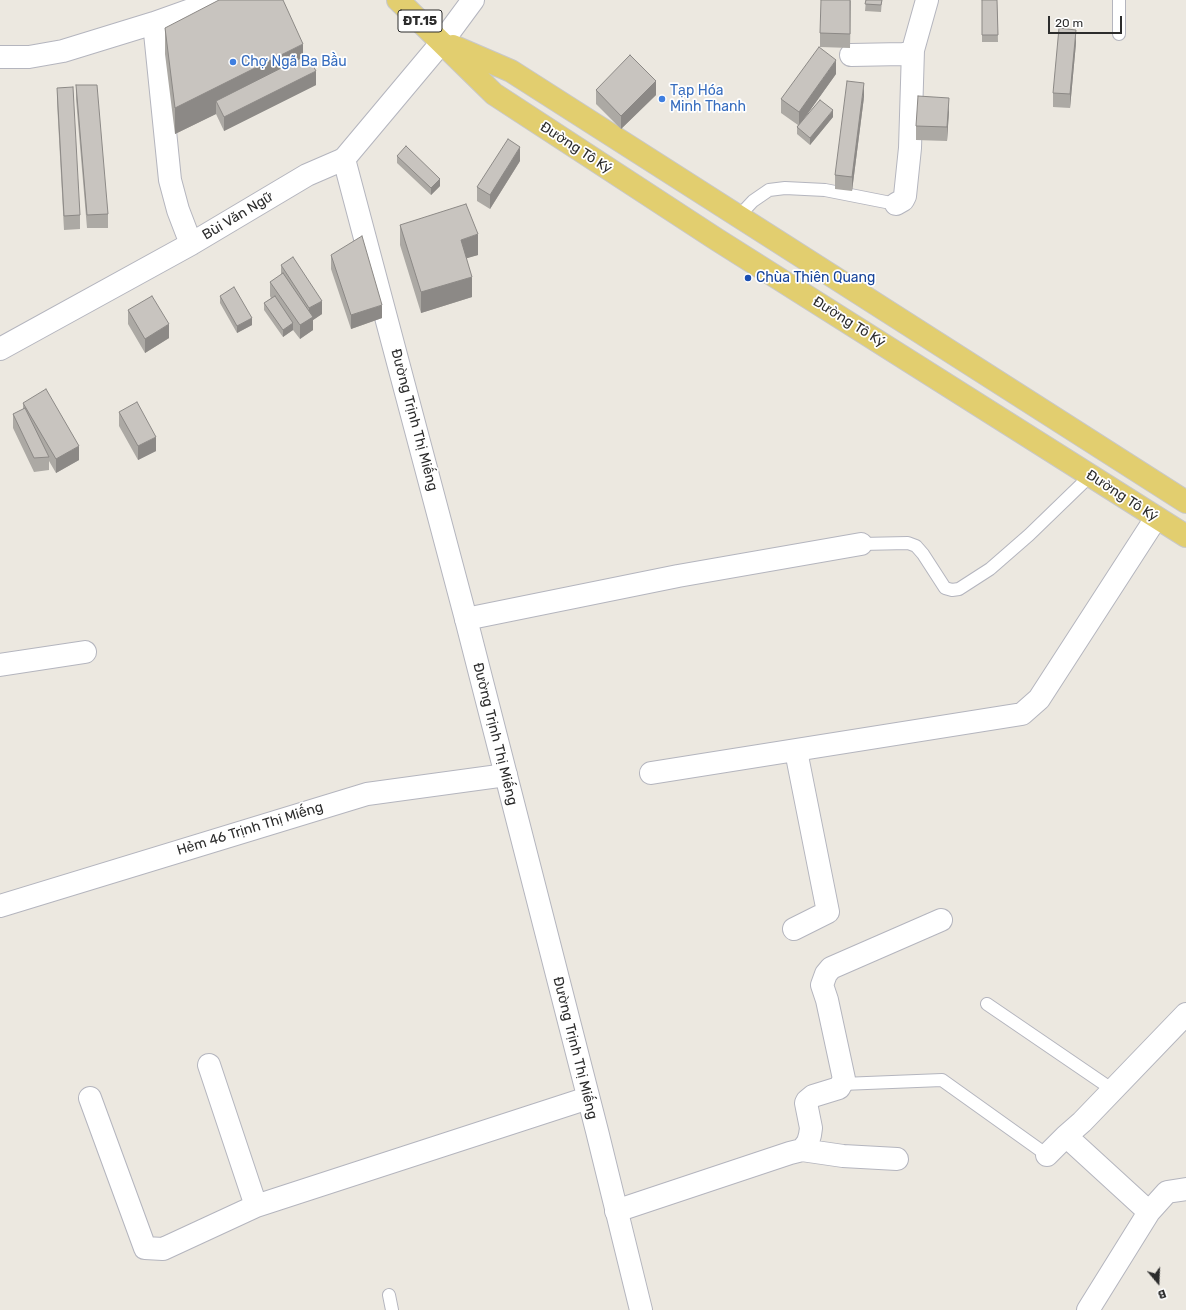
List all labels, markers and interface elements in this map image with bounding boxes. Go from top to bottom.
scale bar [1050,8,1124,34]
road number: ĐT.15 [398,10,442,32]
text: 20 m [1055,16,1083,30]
place label: Chợ Ngã Ba Bầu [241,54,347,70]
marker: Chợ Ngã Ba Bầu [228,57,238,67]
place label: Tạp Hóa Minh Thanh [670,83,746,116]
marker: Tạp Hóa Minh Thanh [657,94,667,104]
street label: Đường Tô Ký [537,119,615,177]
street label: Bùi Văn Ngữ [199,188,277,244]
place label: Chùa Thiên Quang [756,270,875,286]
marker: Chùa Thiên Quang [743,273,753,283]
street label: Đường Tô Ký [810,293,888,351]
street label: Đường Trịnh Thị Miếng [387,347,441,493]
street label: Đường Tô Ký [1083,467,1161,525]
street label: Đường Trịnh Thị Miếng [469,661,521,807]
street label: Hẻm 46 Trịnh Thị Miếng [175,799,325,859]
street label: Đường Trịnh Thị Miếng [549,975,601,1121]
north arrow [1138,1262,1178,1302]
text: B [1156,1286,1168,1301]

